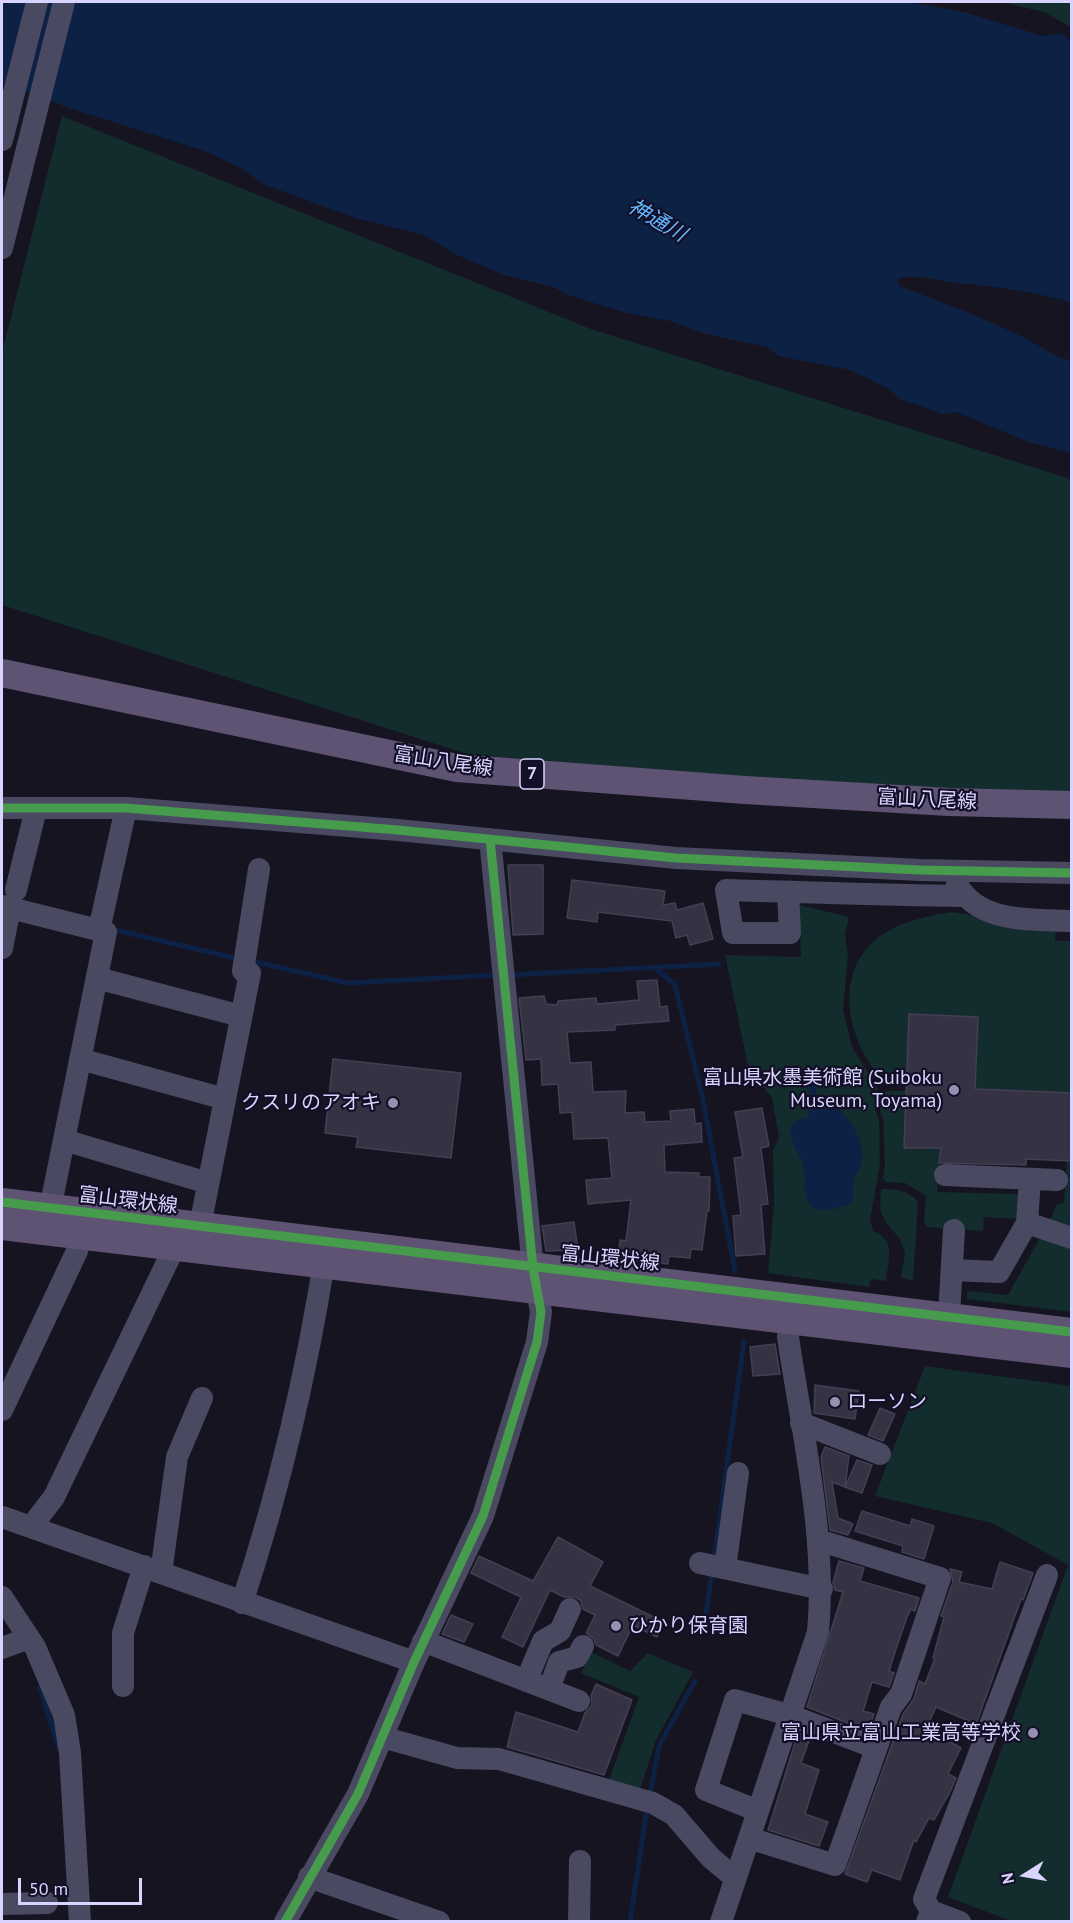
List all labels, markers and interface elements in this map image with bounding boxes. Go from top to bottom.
water label: 神通川 [623,194,691,248]
street label: 富山八尾線 [392,742,494,782]
road number: 7 [520,759,544,789]
street label: 富山八尾線 [876,785,978,815]
place label: 富山県水墨美術館 (Suiboku Museum, Toyama) [702,1066,942,1113]
marker: 富山県水墨美術館 (Suiboku Museum, Toyama) [947,1083,961,1097]
place label: クスリのアオキ [241,1091,381,1115]
marker: クスリのアオキ [386,1096,400,1110]
street label: 富山環状線 [77,1183,179,1219]
street label: 富山環状線 [559,1242,661,1276]
place label: ローソン [847,1390,927,1414]
marker: ローソン [828,1395,842,1409]
place label: ひかり保育園 [628,1614,748,1638]
marker: ひかり保育園 [609,1619,623,1633]
place label: 富山県立富山工業高等学校 [781,1721,1021,1745]
marker: 富山県立富山工業高等学校 [1026,1726,1040,1740]
north arrow [995,1845,1055,1905]
scale bar [21,1866,146,1904]
text: N [997,1871,1018,1886]
text: 50 m [29,1877,68,1900]

